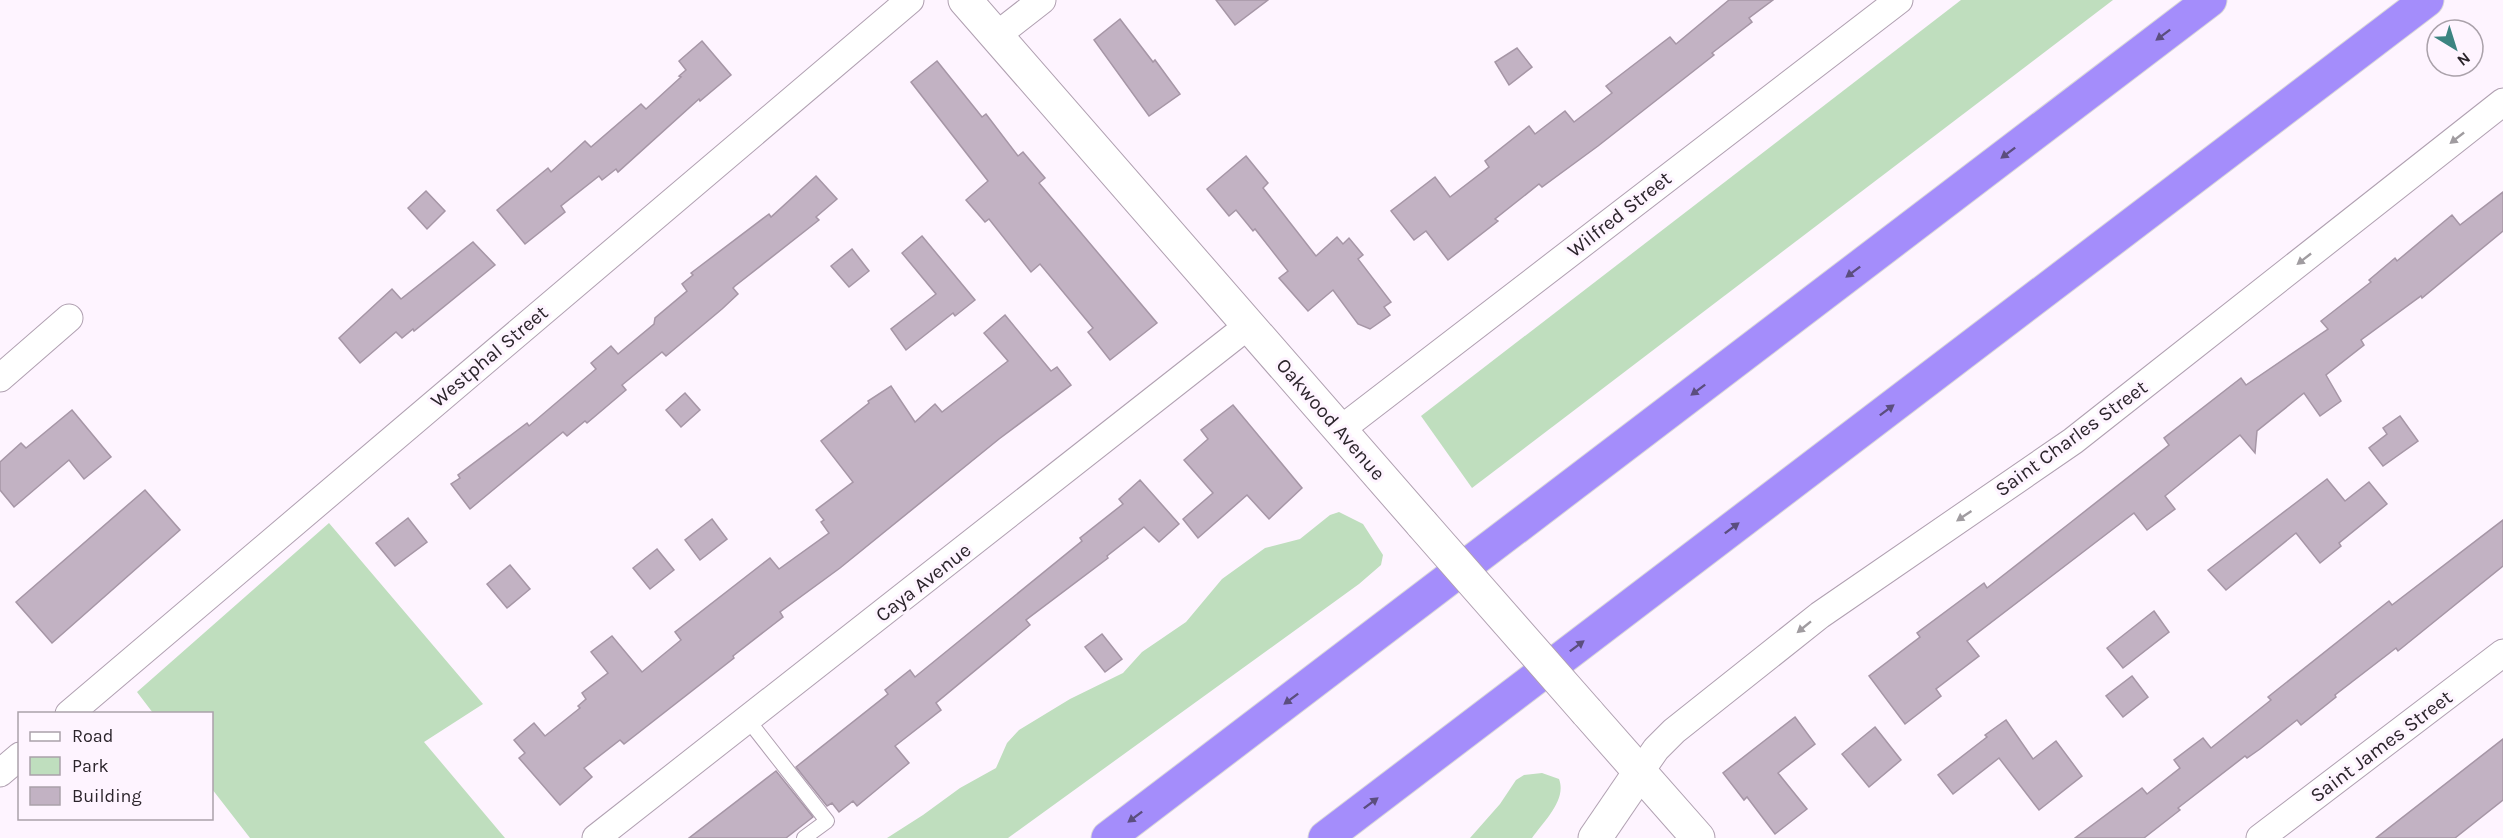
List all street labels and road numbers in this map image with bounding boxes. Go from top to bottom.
street label: Wilfred Street [1563,166,1676,262]
street label: Westphal Street [426,300,553,412]
street label: Oakwood Avenue [1271,354,1390,485]
street label: Saint Charles Street [1991,375,2152,501]
street label: Caya Avenue [871,538,975,627]
street label: Saint James Street [2306,685,2457,807]

